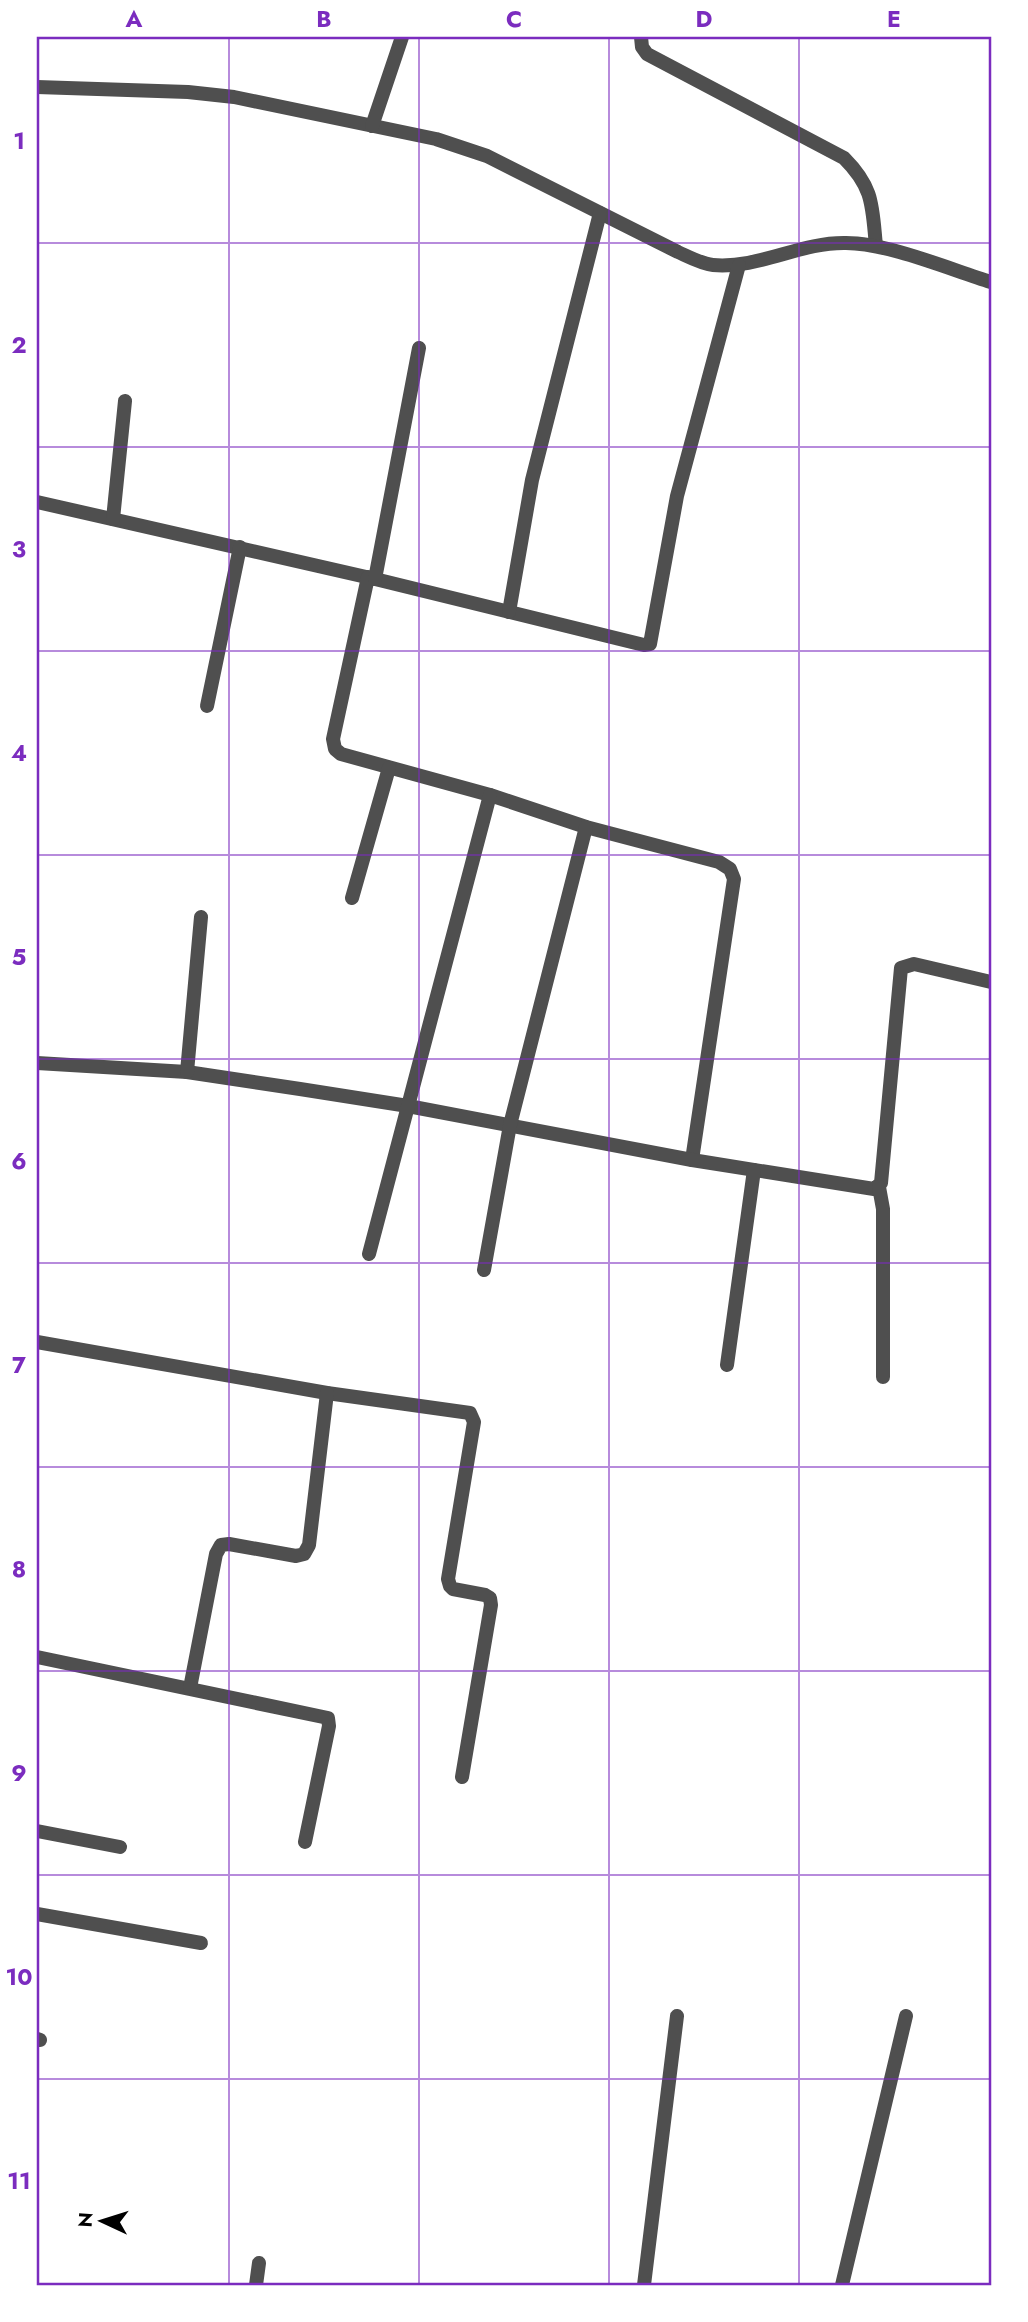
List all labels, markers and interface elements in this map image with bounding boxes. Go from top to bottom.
text: A [125,2,143,36]
text: B [316,2,332,36]
text: C [506,2,522,36]
text: D [696,2,713,36]
text: E [887,2,901,36]
text: 1 [13,124,25,158]
text: 2 [11,328,27,362]
text: 3 [12,532,26,566]
text: 4 [11,736,27,770]
text: 5 [12,940,26,974]
text: 6 [11,1144,27,1178]
text: 7 [12,1348,26,1382]
text: 8 [12,1552,26,1586]
text: 9 [11,1756,27,1790]
text: 10 [6,1960,32,1994]
text: 11 [7,2164,31,2198]
north arrow [66,2186,136,2256]
text: N [72,2211,100,2228]

